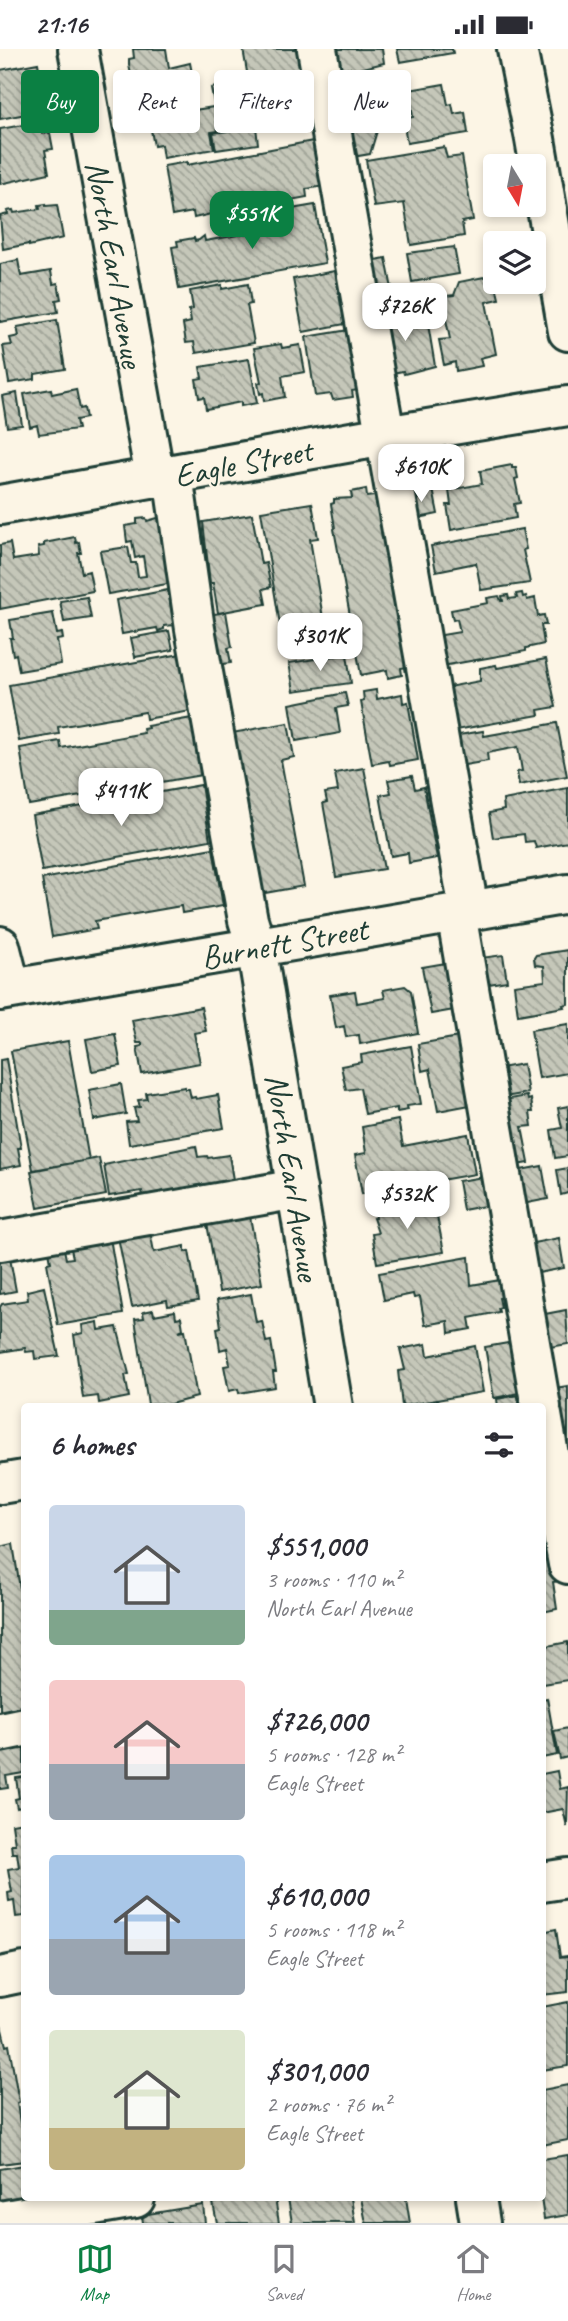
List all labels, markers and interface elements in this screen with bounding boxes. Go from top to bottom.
text: 21:16 [35,8,88,41]
chip: Buy [21,70,99,133]
chip: Rent [113,70,200,133]
chip: Filters [214,70,314,133]
chip: New [328,70,411,133]
north arrow [483,154,546,217]
map controls [483,154,546,294]
street label: North Earl Avenue [76,158,154,373]
pin: $551K [203,191,301,251]
text: $551K [226,199,278,228]
button: layers [483,231,546,294]
pin: $726K [356,283,454,343]
text: $726K [378,291,432,320]
street label: Eagle Street [171,429,318,497]
pin: $610K [372,445,470,504]
text: $610K [394,452,448,481]
pin: $301K [271,613,369,673]
text: $301K [293,621,347,650]
pin: $411K [72,769,170,828]
text: $411K [94,776,148,805]
street label: Burnett Street [198,907,374,978]
street label: North Earl Avenue [256,1071,330,1286]
pin: $532K [358,1171,456,1231]
text: $532K [381,1179,433,1208]
text: 6 homes [49,1426,134,1464]
icon: filters [480,1426,518,1464]
text: $551,000 [266,1527,365,1565]
icon: home [105,1533,189,1617]
text: 3 rooms · 110 m² [266,1565,401,1594]
text: North Earl Avenue [266,1594,412,1623]
text: $726,000 [266,1702,367,1740]
icon: home [105,1708,189,1792]
text: 5 rooms · 128 m² [266,1740,401,1769]
text: Eagle Street [266,1769,363,1798]
text: $610,000 [266,1877,367,1915]
icon: home [105,1883,189,1967]
text: 5 rooms · 118 m² [266,1915,401,1944]
text: Eagle Street [266,1944,363,1973]
text: $301,000 [266,2052,366,2090]
icon: home [105,2058,189,2142]
text: 2 rooms · 76 m² [266,2090,390,2119]
text: Eagle Street [266,2119,363,2148]
tab: Map [76,2240,114,2306]
tab: Saved [265,2240,303,2306]
tab: Home [454,2240,492,2306]

